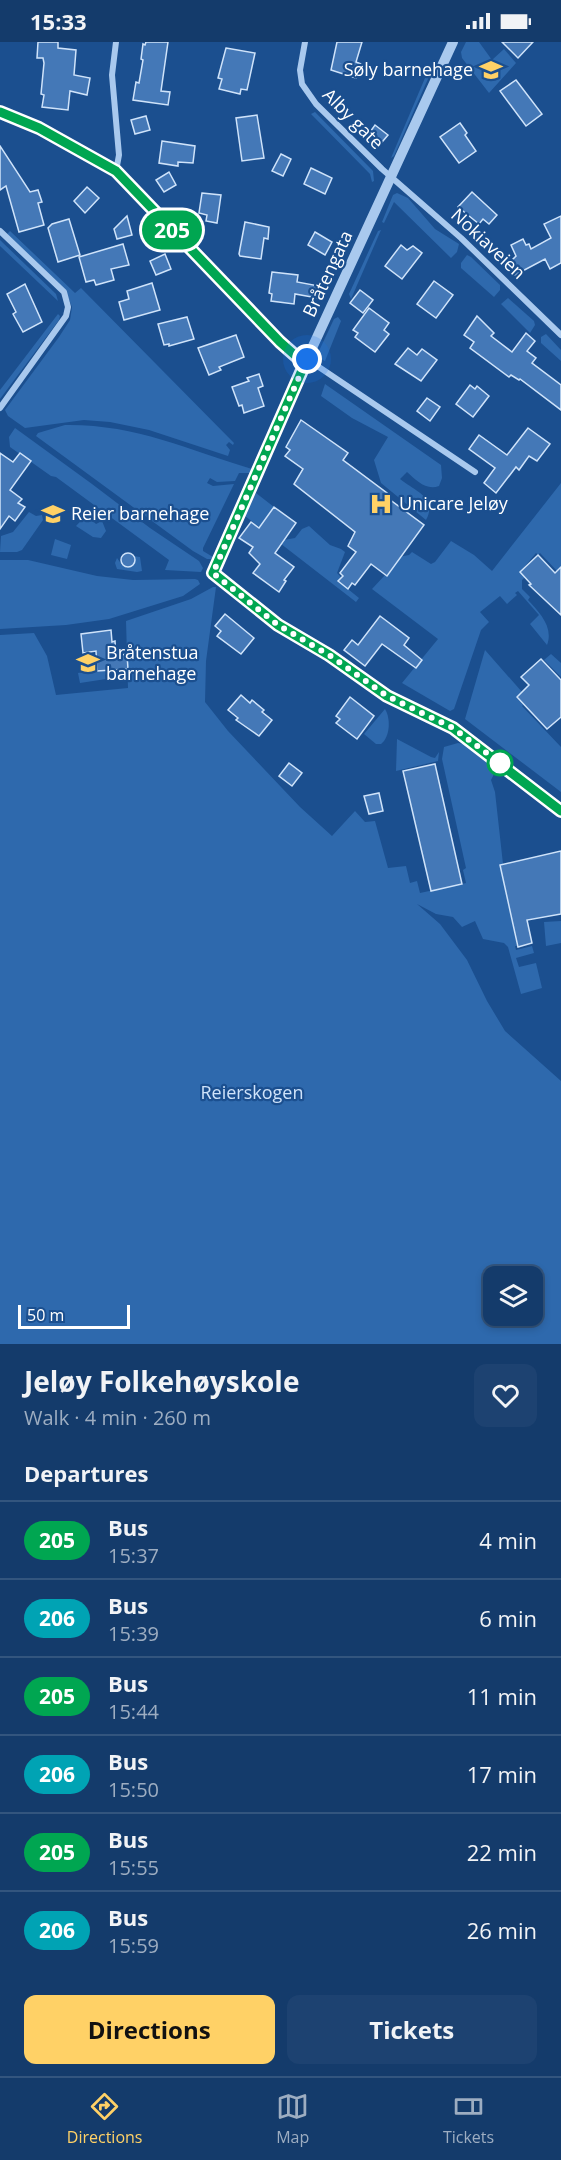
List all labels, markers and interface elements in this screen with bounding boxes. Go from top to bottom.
text: 15:33 [30,6,87,36]
place label: Søly barnehage [344,57,473,81]
school or university icon: Søly barnehage [478,57,504,83]
street label: Alby gate [318,83,389,154]
street label: Nokiaveien [446,203,531,284]
line badge: 205 [138,210,207,249]
text: 205 [154,216,190,244]
street label: Bråtengata [297,226,358,321]
your location [292,344,322,374]
hospital icon: Unicare Jeløy [368,491,394,517]
place label: Unicare Jeløy [399,491,509,515]
school or university icon: Reier barnehage [40,501,66,527]
place label: Reier barnehage [71,501,209,525]
place label: Bråtenstua barnehage [106,640,199,685]
school or university icon: Bråtenstua barnehage [75,650,101,676]
unlabelled marker [487,750,513,776]
park label: Reierskogen [200,1080,304,1104]
map controls [483,1266,543,1326]
button: layers [483,1266,543,1326]
scale bar [18,1302,130,1330]
text: 50 m [27,1304,64,1326]
text: Jeløy Folkehøyskole [24,1362,299,1400]
button: heart [474,1364,537,1427]
text: Walk · 4 min · 260 m [24,1404,211,1431]
text: Departures [24,1458,148,1488]
text: Bus [108,1512,148,1542]
text: 4 min [479,1525,537,1555]
text: 205 [39,1526,75,1554]
text: 15:37 [108,1542,159,1569]
text: Bus [108,1590,148,1620]
text: 6 min [479,1603,537,1633]
text: 206 [39,1604,75,1632]
text: 15:39 [108,1620,159,1647]
text: Bus [108,1668,148,1698]
text: 11 min [467,1681,537,1711]
text: 205 [39,1682,75,1710]
text: 15:44 [108,1698,159,1725]
text: Bus [108,1746,148,1776]
text: 17 min [467,1759,537,1789]
text: 206 [39,1760,75,1788]
text: 15:50 [108,1776,159,1803]
text: Bus [108,1824,148,1854]
text: 22 min [467,1837,537,1867]
text: 205 [39,1838,75,1866]
text: 15:55 [108,1854,159,1881]
text: Bus [108,1902,148,1932]
text: 26 min [467,1915,537,1945]
text: 206 [39,1916,75,1944]
text: 15:59 [108,1932,159,1959]
button: Directions [24,1995,275,2064]
button: Tickets [287,1995,537,2064]
tab: Directions [67,2090,142,2148]
tab: Map [276,2090,309,2148]
tab: Tickets [443,2090,494,2148]

